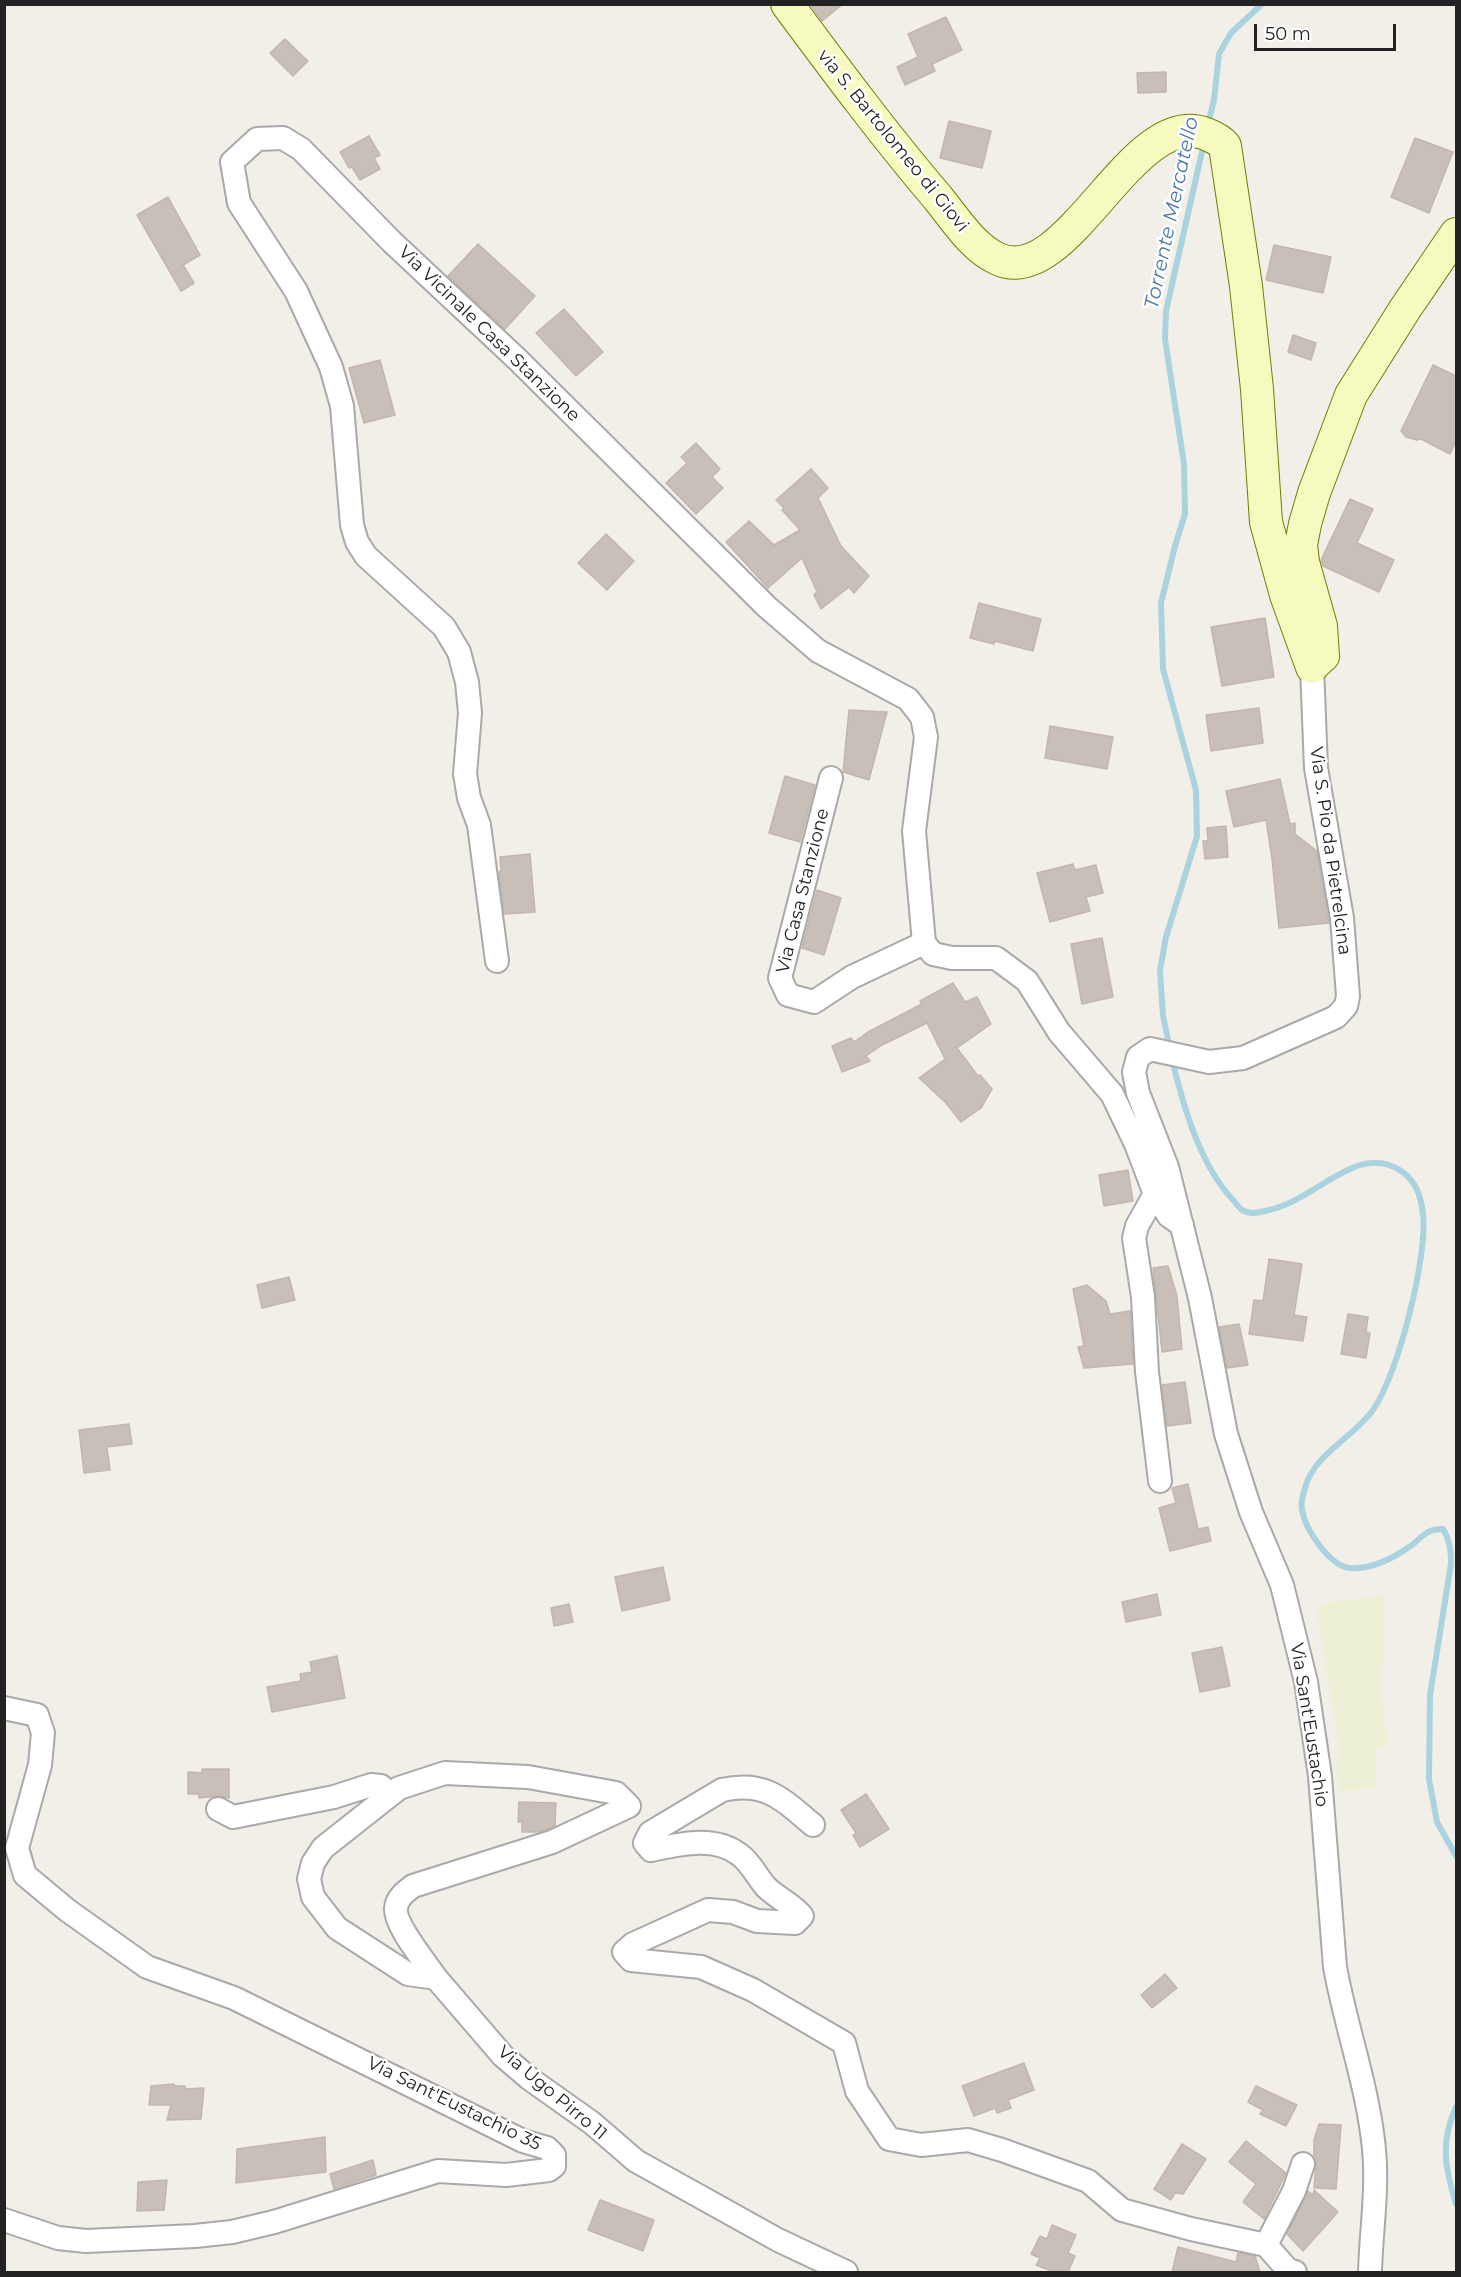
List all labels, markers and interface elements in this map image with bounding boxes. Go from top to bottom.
scale bar [1257,12,1400,50]
text: 50 m [1265,23,1311,45]
street label: via S. Bartolomeo di Giovi [813,46,973,236]
water label: Torrente Mercatello [1140,115,1204,311]
street label: Via Vicinale Casa Stanzione [394,241,584,427]
street label: Via S. Pio da Pietrelcina [1305,746,1355,956]
street label: Via Casa Stanzione [772,806,834,976]
street label: Via Sant'Eustachio [1285,1641,1333,1809]
street label: Via Ugo Pirro 11 [493,2041,611,2145]
street label: Via Sant'Eustachio 35 [364,2052,544,2156]

